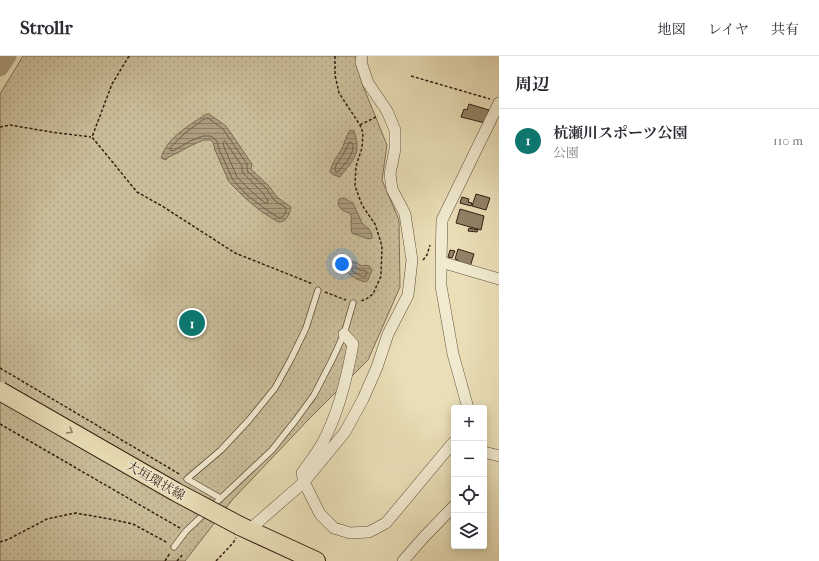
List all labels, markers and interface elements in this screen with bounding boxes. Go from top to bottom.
text: Strollr [20,17,73,39]
text: 地図 [658,21,686,38]
text: レイヤ [708,21,749,38]
text: 共有 [771,21,799,38]
text: 周辺 [515,74,549,94]
text: 杭瀬川スポーツ公園 [553,124,687,142]
text: 1 [526,133,530,148]
text: 110 m [773,133,803,148]
text: 公園 [553,145,579,160]
your location [332,254,352,274]
pin: 1 [179,308,205,338]
map controls [451,405,487,549]
button: + [451,405,487,441]
one-way arrow [66,427,73,434]
button: − [451,441,487,477]
street label: 大垣環状線 [124,458,188,503]
button: locate [451,477,487,513]
button: layers [451,513,487,549]

